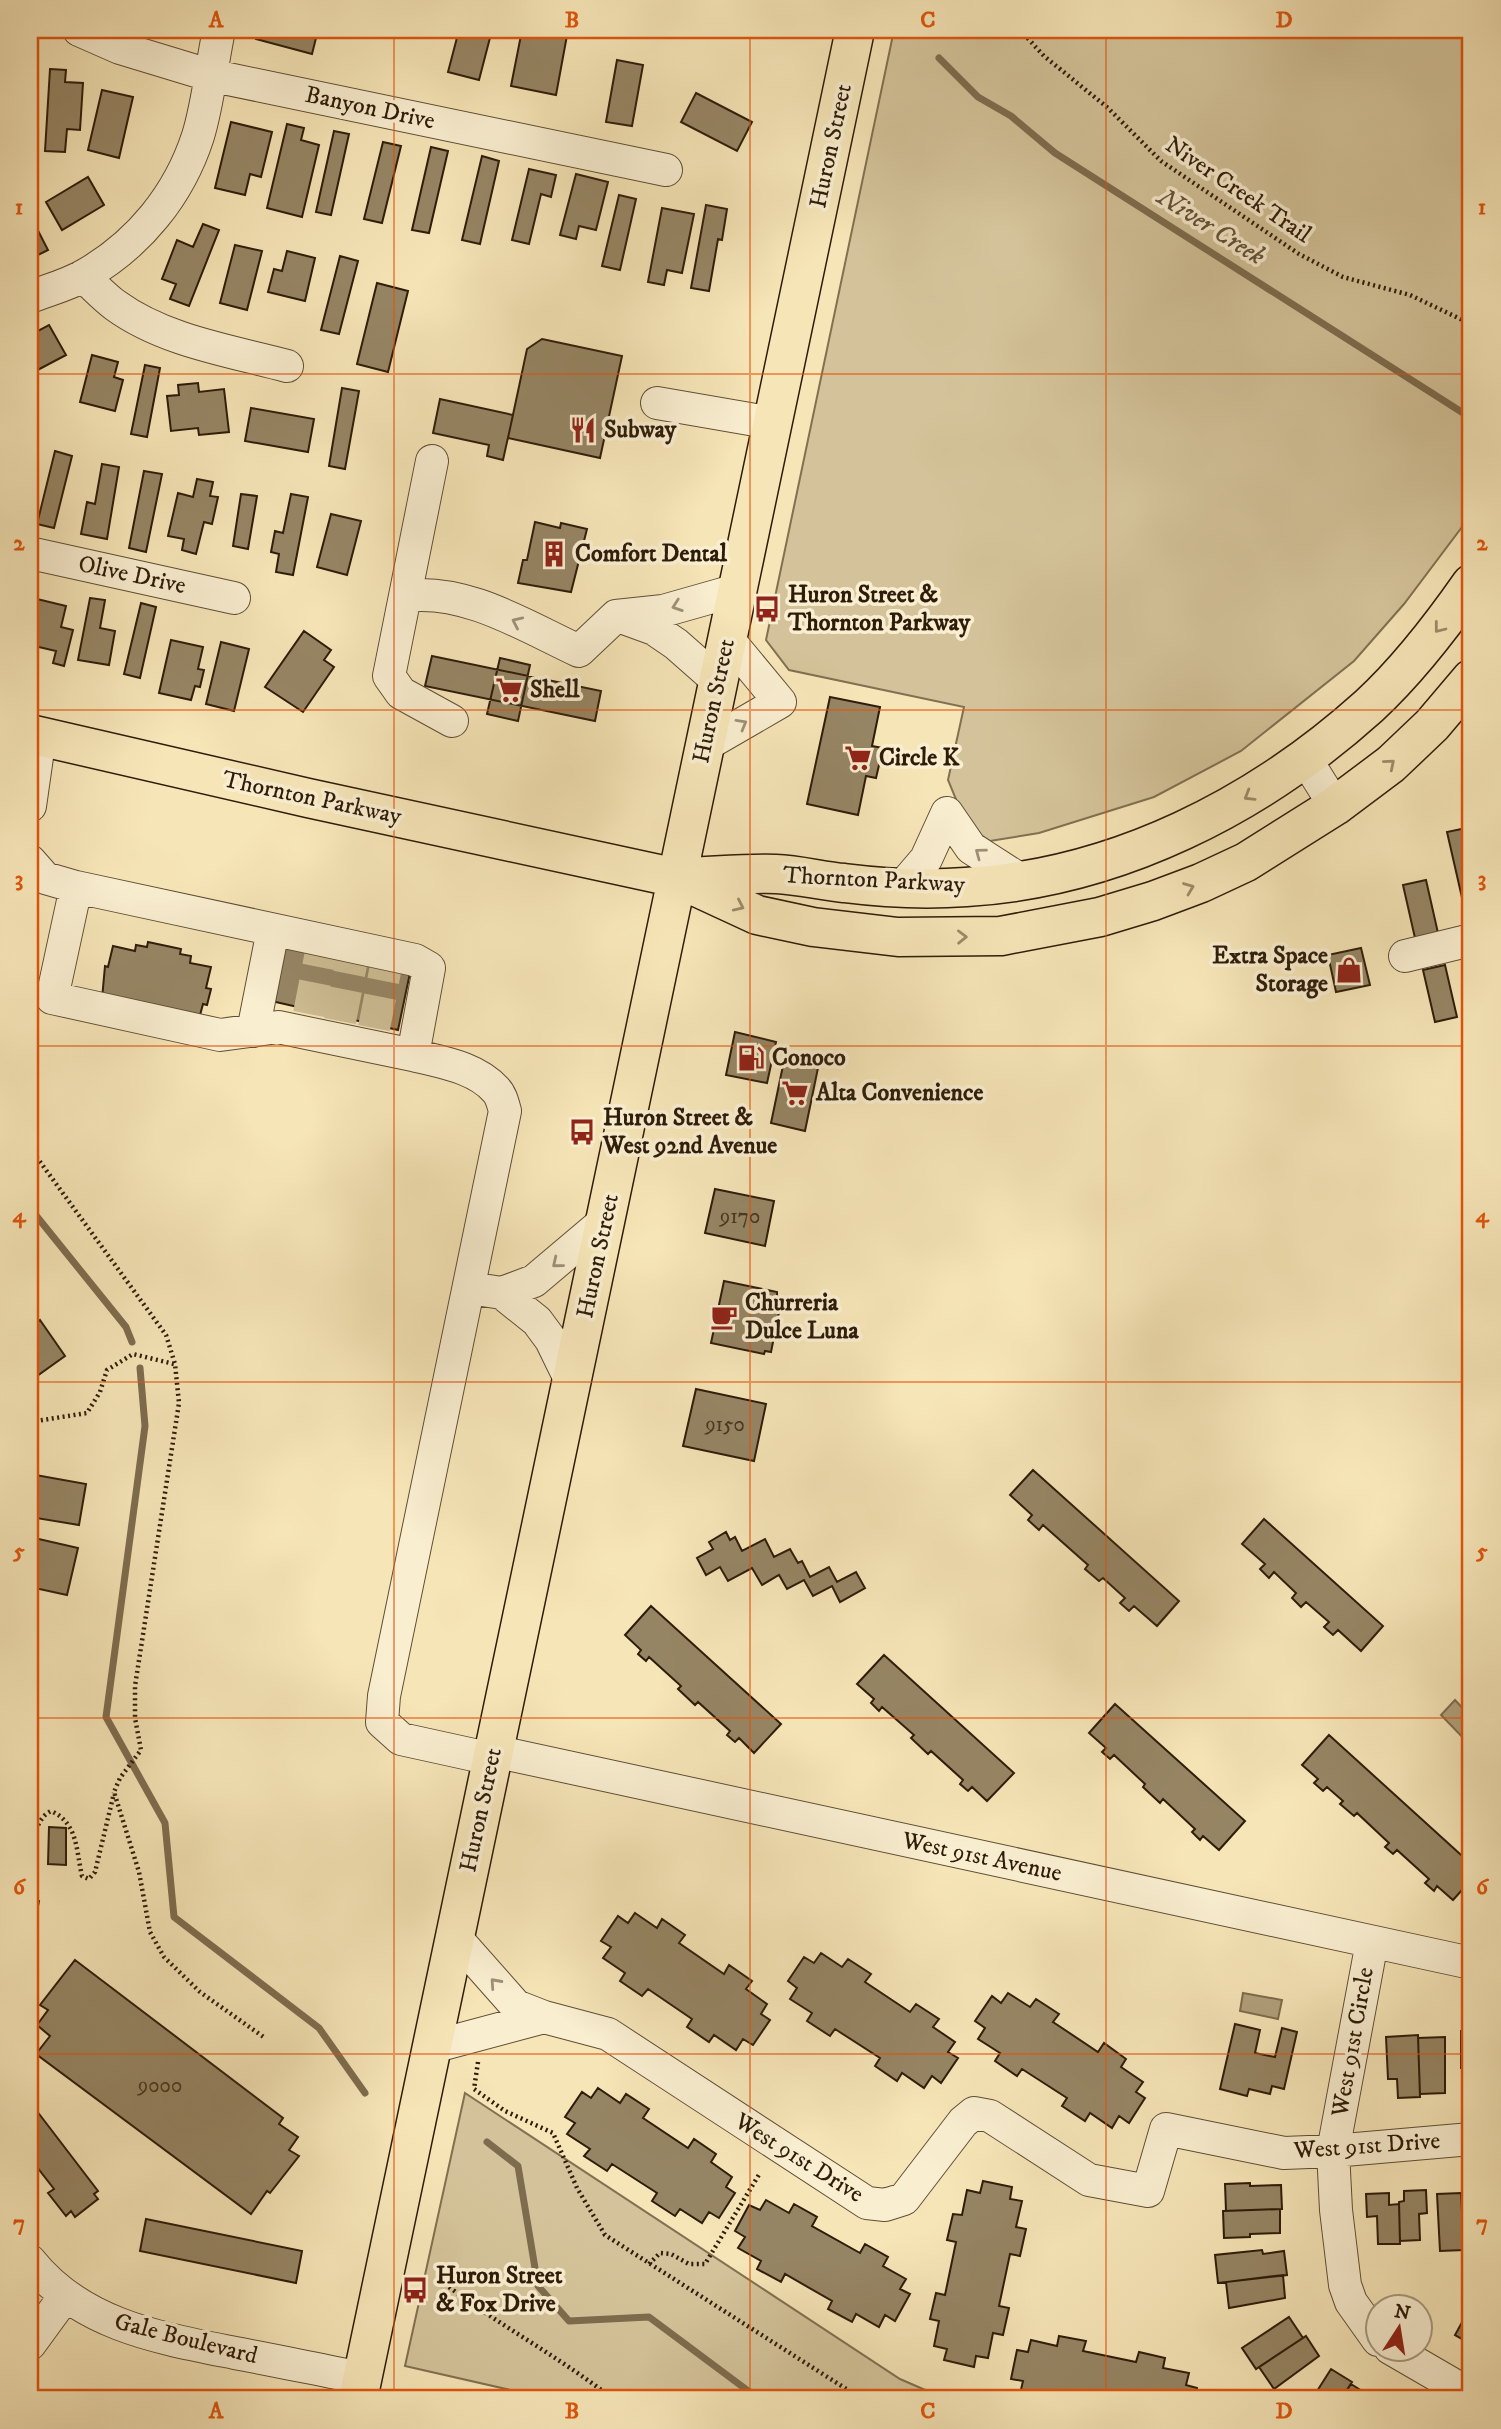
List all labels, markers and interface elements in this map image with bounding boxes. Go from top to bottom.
text: A [208,6,225,35]
text: B [565,6,579,35]
text: C [920,6,936,35]
text: D [1275,6,1293,35]
street label: Banyon Drive [302,80,438,136]
street label: Huron Street [803,81,859,211]
street label: Niver Creek Trail [1160,131,1316,249]
water label: Niver Creek [1151,182,1271,272]
text: 1 [15,193,23,222]
text: 1 [1478,193,1486,222]
restaurant icon: Subway [568,415,598,445]
place label: Subway [604,415,677,445]
text: 2 [13,529,25,558]
text: 2 [1476,529,1488,558]
building icon: Comfort Dental [539,539,569,569]
place label: Comfort Dental [575,539,728,569]
street label: Olive Drive [75,549,189,601]
place label: Huron Street & Thornton Parkway [787,580,971,638]
bus stop icon: Huron Street & Thornton Parkway [752,594,782,624]
one-way arrow [672,598,684,612]
one-way arrow [512,616,524,630]
one-way arrow [1434,620,1447,633]
street label: Huron Street [686,636,742,766]
supermarket icon: Shell [494,675,524,705]
place label: Shell [530,675,580,705]
one-way arrow [735,719,748,732]
supermarket icon: Circle K [843,743,873,773]
place label: Circle K [879,743,960,773]
one-way arrow [1381,760,1394,772]
street label: Thornton Parkway [220,764,405,832]
one-way arrow [1243,788,1256,801]
one-way arrow [975,849,987,862]
street label: Thornton Parkway [782,860,966,900]
text: 3 [15,865,23,894]
text: 3 [1478,865,1486,894]
one-way arrow [1183,882,1195,896]
one-way arrow [732,898,744,912]
one-way arrow [958,929,968,945]
place label: Extra Space Storage [1212,941,1328,999]
shop icon: Extra Space Storage [1334,955,1364,985]
fuel station icon: Conoco [736,1043,766,1073]
place label: Conoco [772,1043,846,1073]
supermarket icon: Alta Convenience [780,1078,810,1108]
place label: Alta Convenience [815,1078,983,1108]
place label: Huron Street & West 92nd Avenue [602,1103,777,1161]
bus stop icon: Huron Street & West 92nd Avenue [567,1117,597,1147]
street label: Huron Street [570,1191,626,1321]
text: 4 [12,1201,27,1230]
text: 4 [1475,1201,1490,1230]
house number: 9170 [719,1204,760,1230]
one-way arrow [552,1254,565,1267]
place label: Churreria Dulce Luna [745,1288,859,1346]
cafe icon: Churreria Dulce Luna [709,1302,739,1332]
house number: 9150 [704,1412,745,1438]
text: 5 [12,1537,25,1566]
text: 5 [1475,1537,1488,1566]
street label: Huron Street [453,1745,509,1875]
street label: West 91st Avenue [898,1825,1065,1889]
text: 6 [13,1873,27,1902]
text: 6 [1476,1873,1490,1902]
street label: West 91st Circle [1325,1965,1381,2120]
one-way arrow [491,1978,503,1991]
house number: 9000 [137,2073,182,2099]
street label: West 91st Drive [728,2106,869,2210]
street label: West 91st Drive [1292,2126,1441,2166]
text: 7 [13,2209,25,2238]
text: 7 [1476,2209,1488,2238]
place label: Huron Street & Fox Drive [436,2261,563,2319]
bus stop icon: Huron Street & Fox Drive [400,2275,430,2305]
north arrow [1364,2292,1434,2362]
text: N [1392,2300,1413,2326]
street label: Gale Boulevard [111,2307,261,2371]
text: A [208,2397,225,2426]
text: B [565,2397,579,2426]
text: C [920,2397,936,2426]
text: D [1275,2397,1293,2426]

